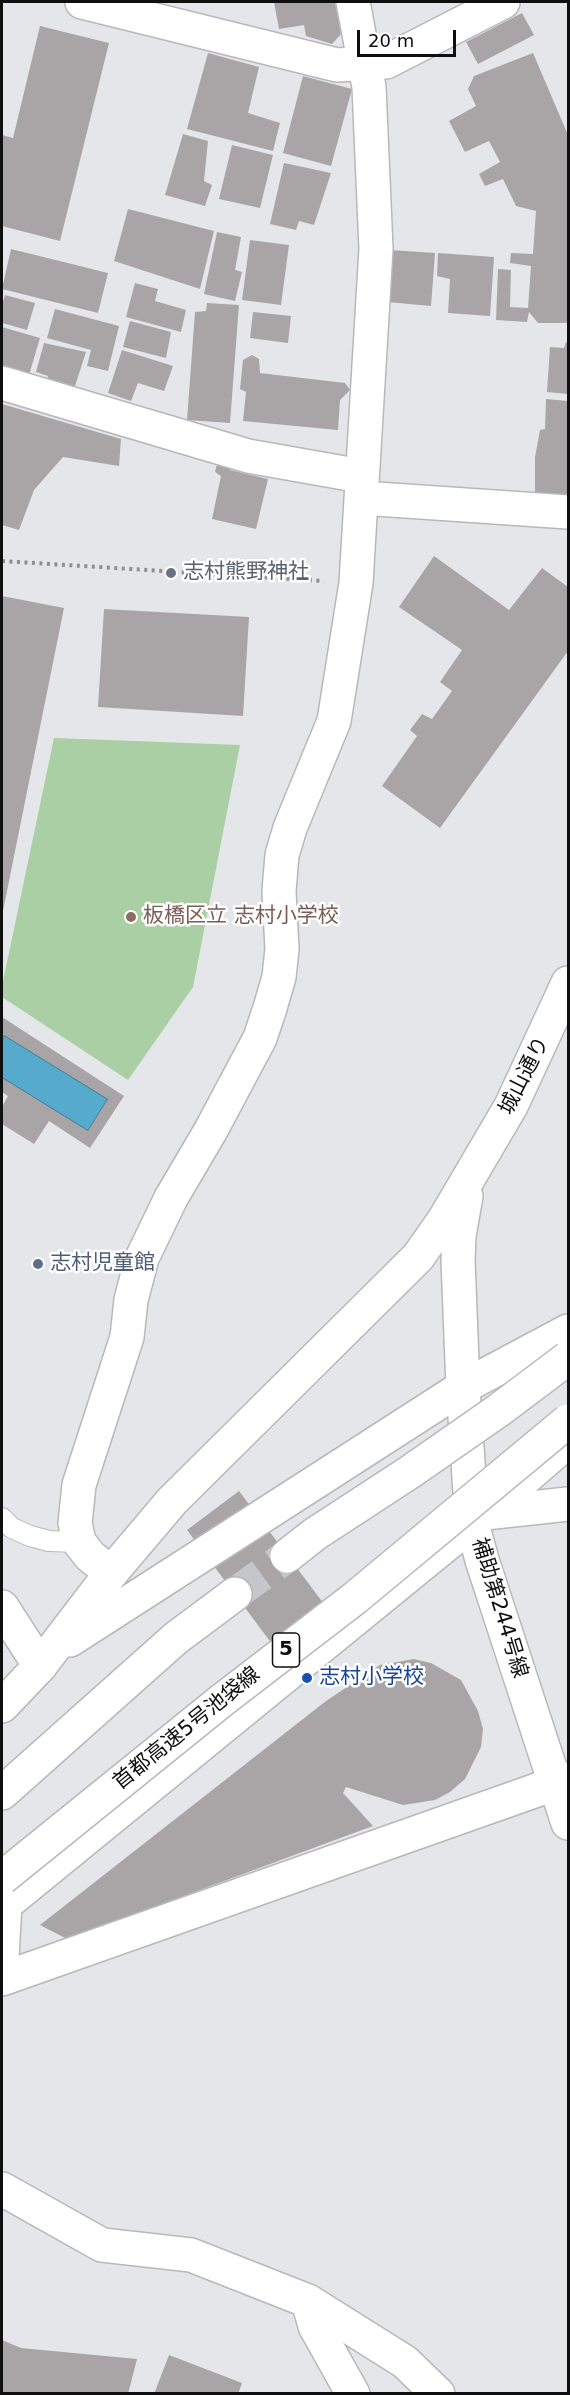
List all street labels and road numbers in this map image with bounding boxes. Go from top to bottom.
street label: 城山通り [495,1033,555,1119]
street label: 補助第244号線 [466,1535,532,1681]
road number: 5 [272,1633,300,1667]
street label: 首都高速5号池袋線 [109,1662,265,1796]

